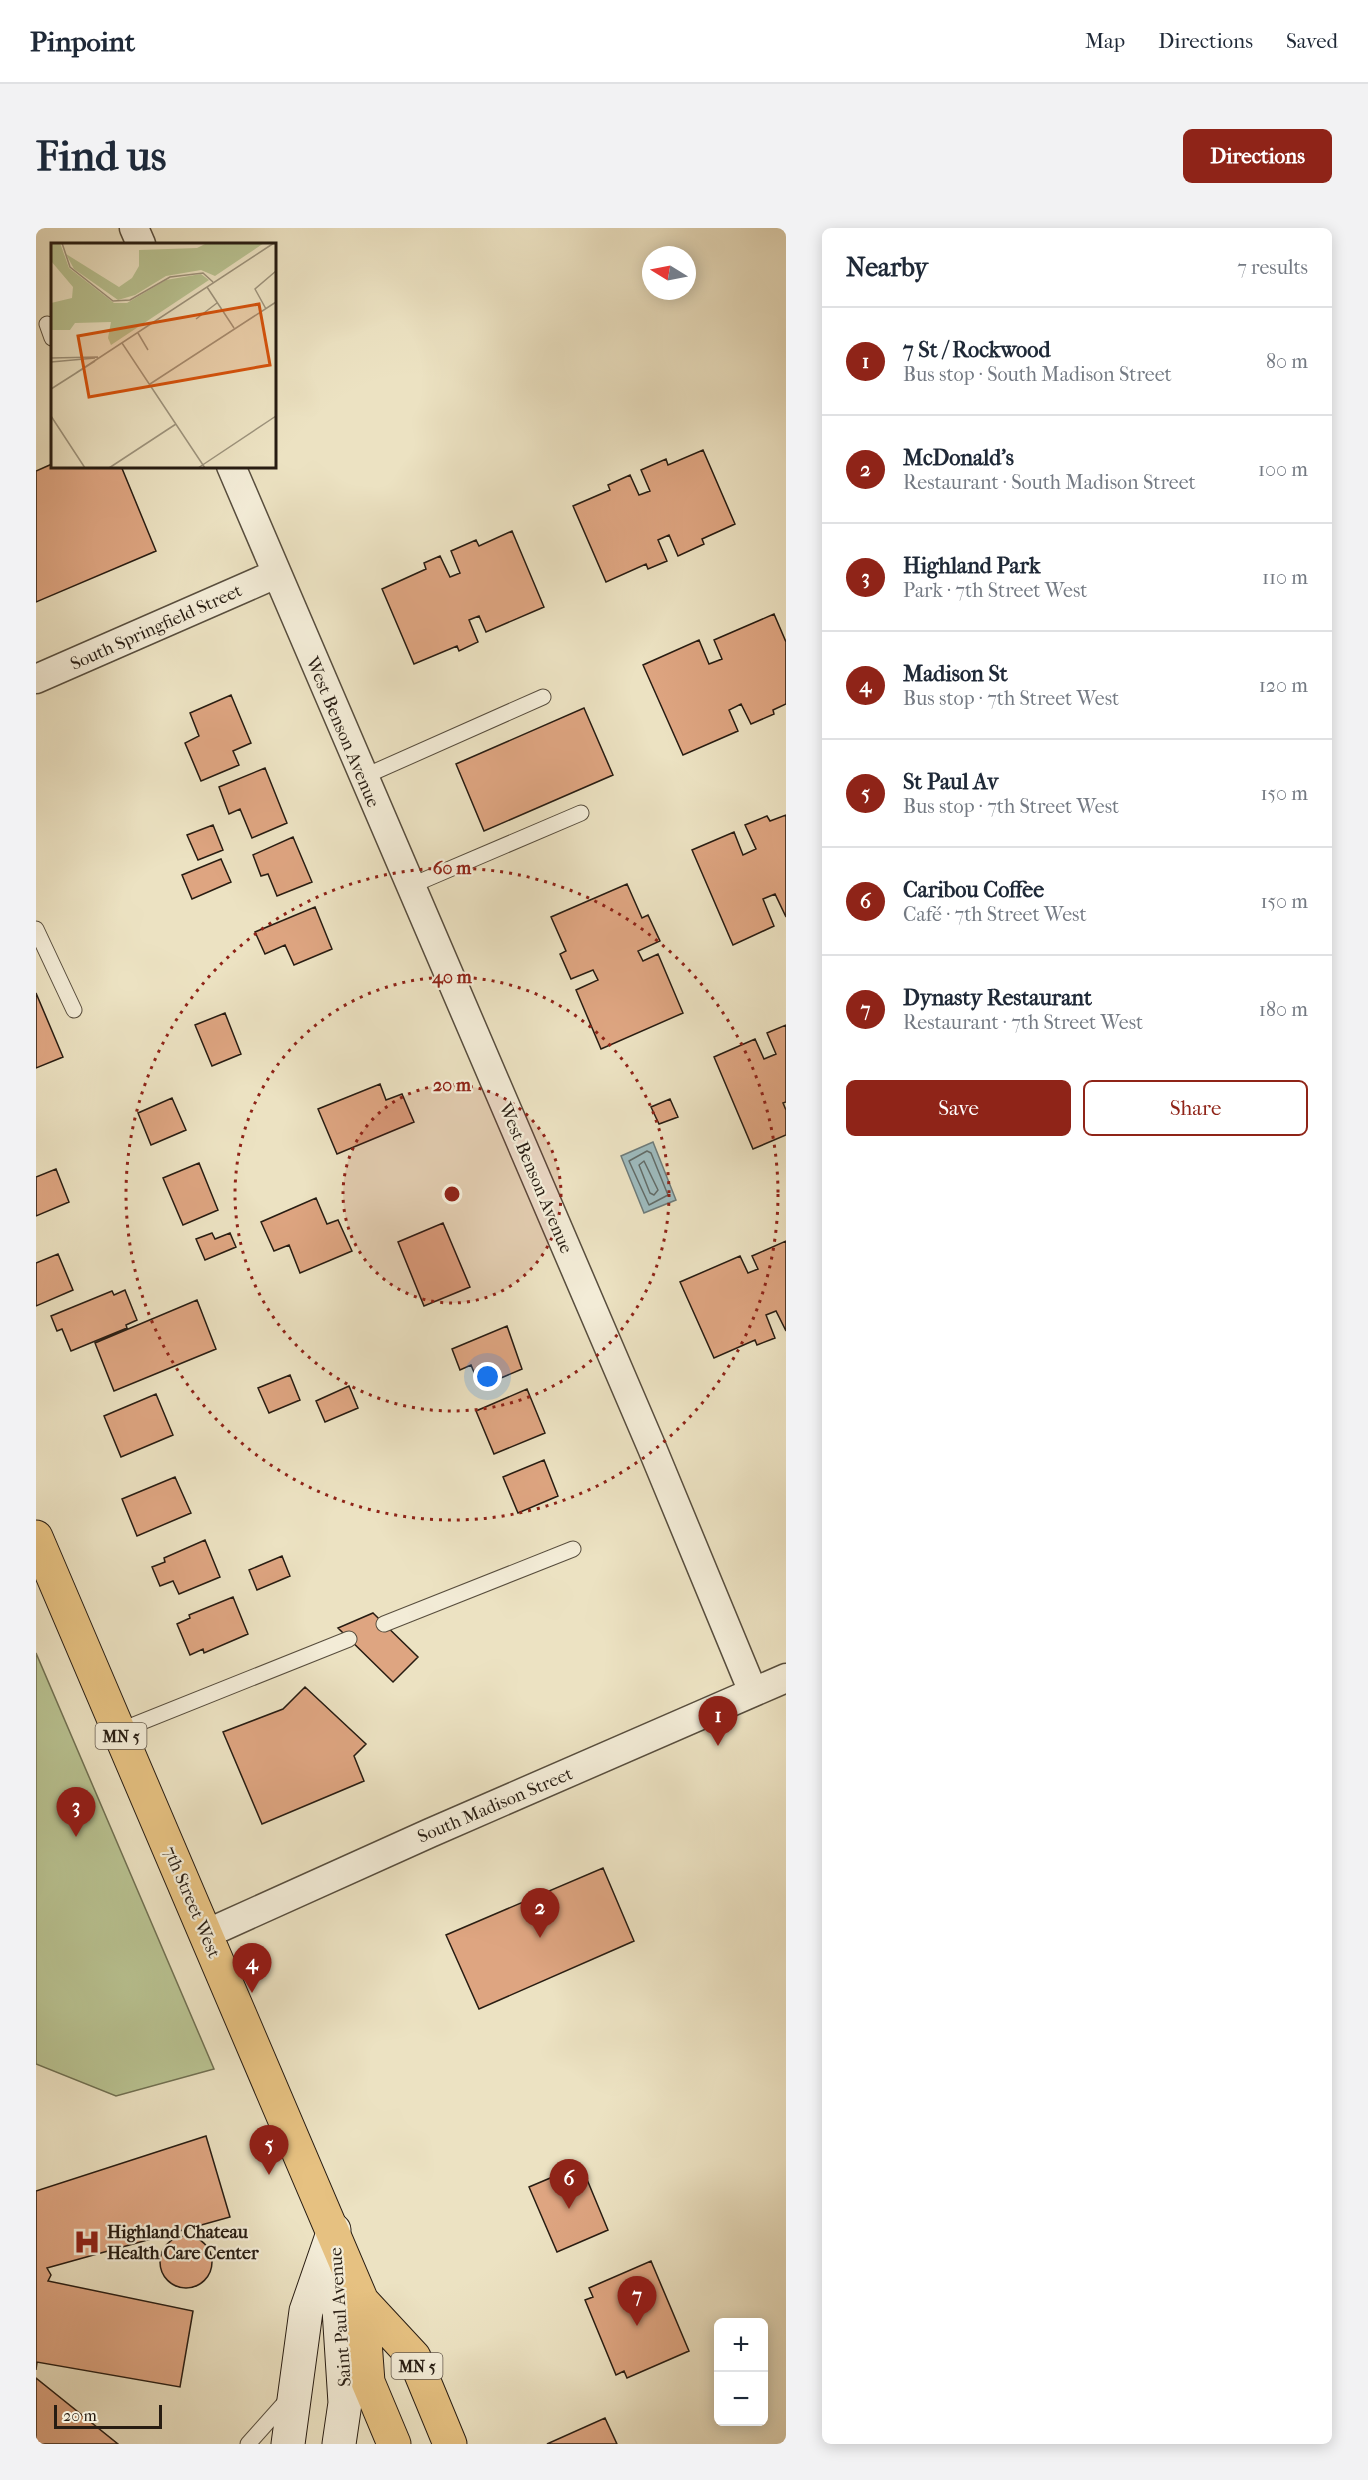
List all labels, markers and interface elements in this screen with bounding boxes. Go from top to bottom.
text: Pinpoint [30,25,135,58]
text: Map [1085,29,1125,53]
text: Directions [1158,29,1253,53]
text: Saved [1286,29,1338,53]
button: Directions [1183,129,1332,183]
text: Find us [36,132,166,181]
inset map [51,243,276,468]
north arrow [642,246,696,300]
text: Nearby [846,252,928,283]
text: 7 results [1237,256,1308,279]
text: 7 St / Rockwood [903,337,1050,363]
text: 1 [862,350,869,373]
text: 80 m [1266,350,1308,373]
text: Bus stop · South Madison Street [903,363,1172,386]
text: McDonald's [903,445,1014,471]
text: 2 [860,458,871,481]
text: 100 m [1258,458,1308,481]
text: Restaurant · South Madison Street [903,471,1196,494]
text: Highland Park [903,553,1040,579]
text: 3 [861,566,870,589]
text: 110 m [1262,566,1308,589]
text: Park · 7th Street West [903,579,1087,602]
street label: South Springfield Street [67,580,246,675]
street label: West Benson Avenue [301,653,384,811]
text: Madison St [903,661,1008,687]
text: 4 [860,674,871,697]
text: 120 m [1259,674,1308,697]
text: Bus stop · 7th Street West [903,687,1119,710]
text: St Paul Av [903,769,998,795]
text: 5 [861,782,870,805]
text: 150 m [1260,782,1308,805]
text: Bus stop · 7th Street West [903,795,1119,818]
text: 60 m [433,858,472,879]
text: Caribou Coffee [903,877,1044,903]
text: 6 [860,890,871,913]
text: 150 m [1260,890,1308,913]
text: Café · 7th Street West [903,903,1087,926]
text: 40 m [431,967,473,988]
text: Dynasty Restaurant [903,985,1092,1011]
text: 7 [861,998,870,1021]
text: 180 m [1259,998,1308,1021]
text: Restaurant · 7th Street West [903,1011,1143,1034]
text: 20 m [433,1075,472,1096]
button: Save [846,1080,1071,1136]
button: Share [1083,1080,1308,1136]
street label: West Benson Avenue [494,1099,577,1257]
centre of rings [442,1184,462,1204]
your location [473,1362,502,1391]
pin: 1 [698,1696,738,1746]
road number: MN 5 [96,1723,146,1749]
street label: South Madison Street [415,1763,576,1848]
pin: 3 [56,1788,96,1837]
street label: 7th Street West [159,1843,225,1962]
pin: 2 [520,1888,560,1938]
pin: 4 [232,1944,272,1993]
pin: 5 [250,2126,288,2175]
pin: 6 [550,2160,588,2209]
place label: Highland Chateau Health Care Center [107,2222,259,2264]
hospital icon: Highland Chateau Health Care Center [72,2227,102,2257]
street label: Saint Paul Avenue [325,2247,356,2387]
pin: 7 [618,2276,656,2326]
map controls [714,2318,768,2426]
button: + [714,2318,768,2372]
road number: MN 5 [392,2353,442,2379]
button: − [714,2372,768,2426]
scale bar [54,2402,162,2430]
text: 20 m [63,2406,97,2425]

